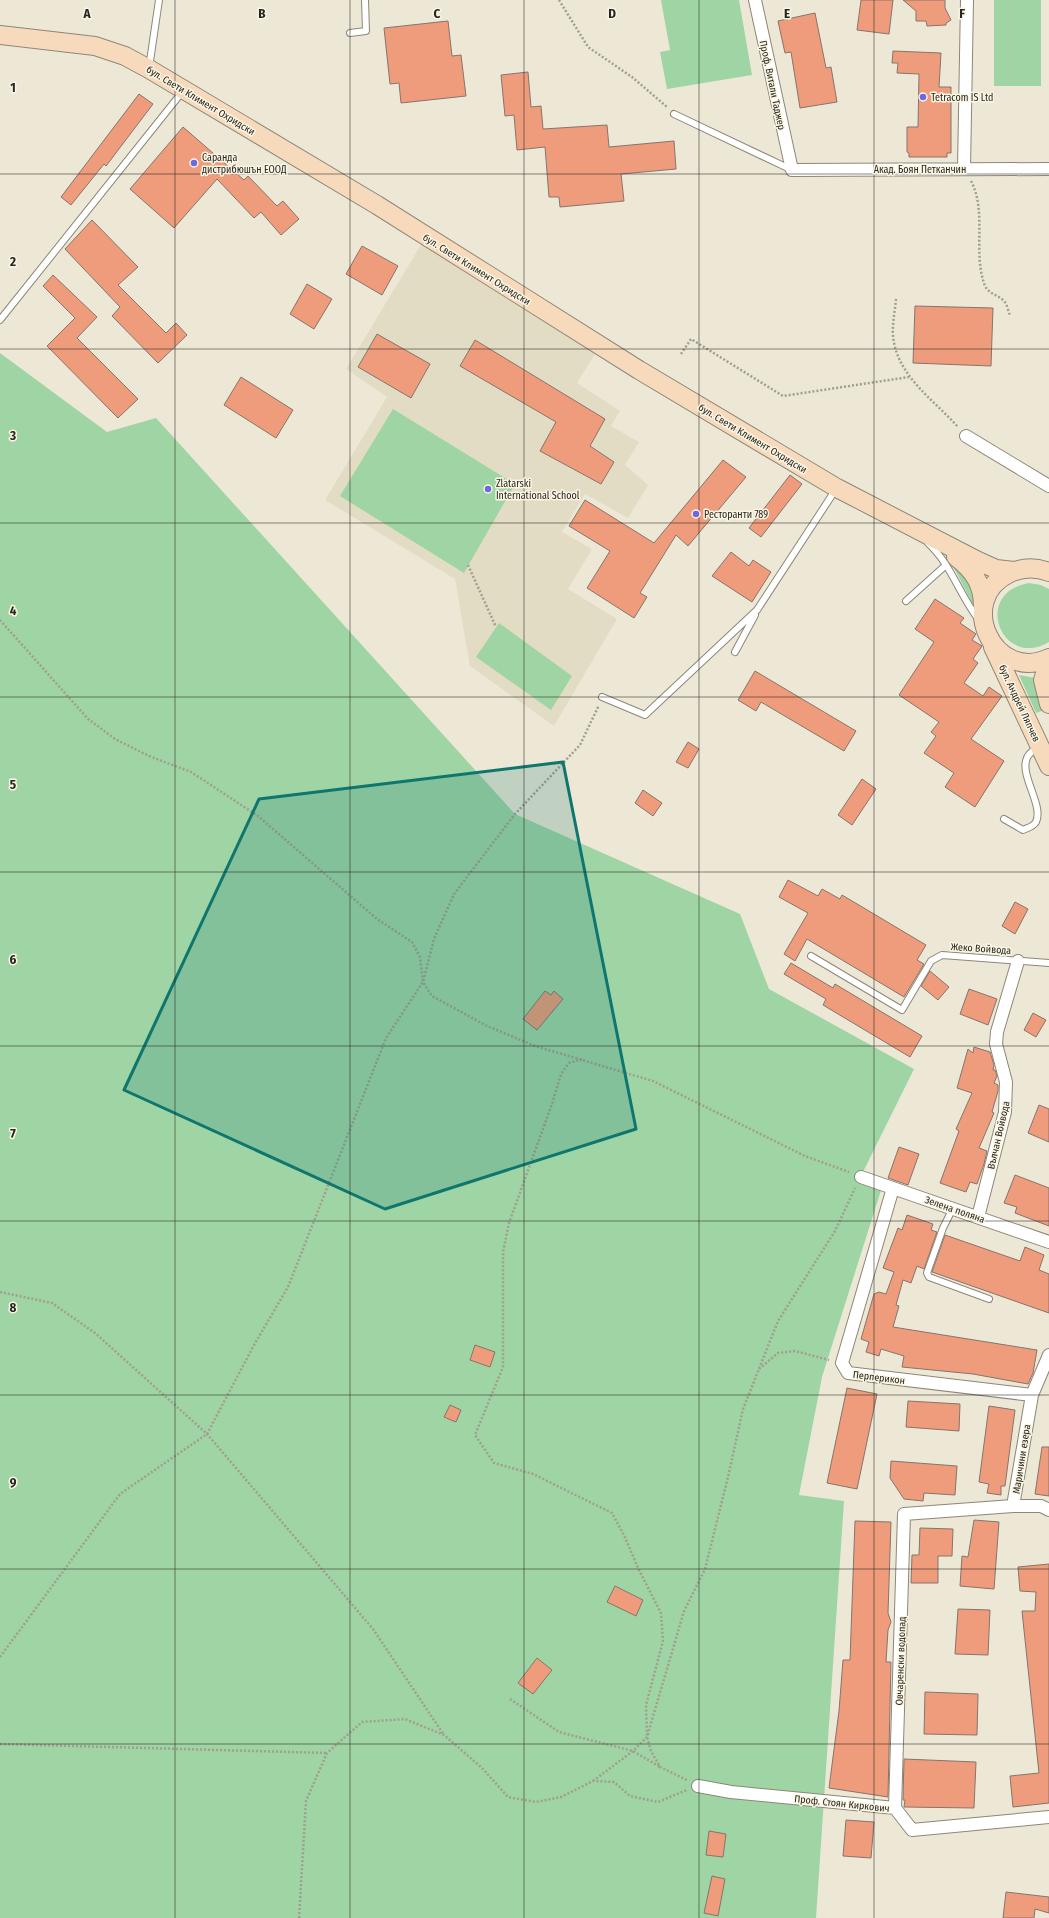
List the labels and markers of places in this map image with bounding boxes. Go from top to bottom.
marker: Tetracom IS Ltd [918,92,928,102]
place label: Tetracom IS Ltd [931,92,993,104]
place label: Саранда дистрибюшън ЕООД [202,152,287,176]
marker: Саранда дистрибюшън ЕООД [189,158,199,168]
place label: Zlatarski International School [496,478,580,502]
marker: Zlatarski International School [483,484,493,494]
marker: Ресторанти 789 [691,509,701,519]
place label: Ресторанти 789 [704,509,768,521]

